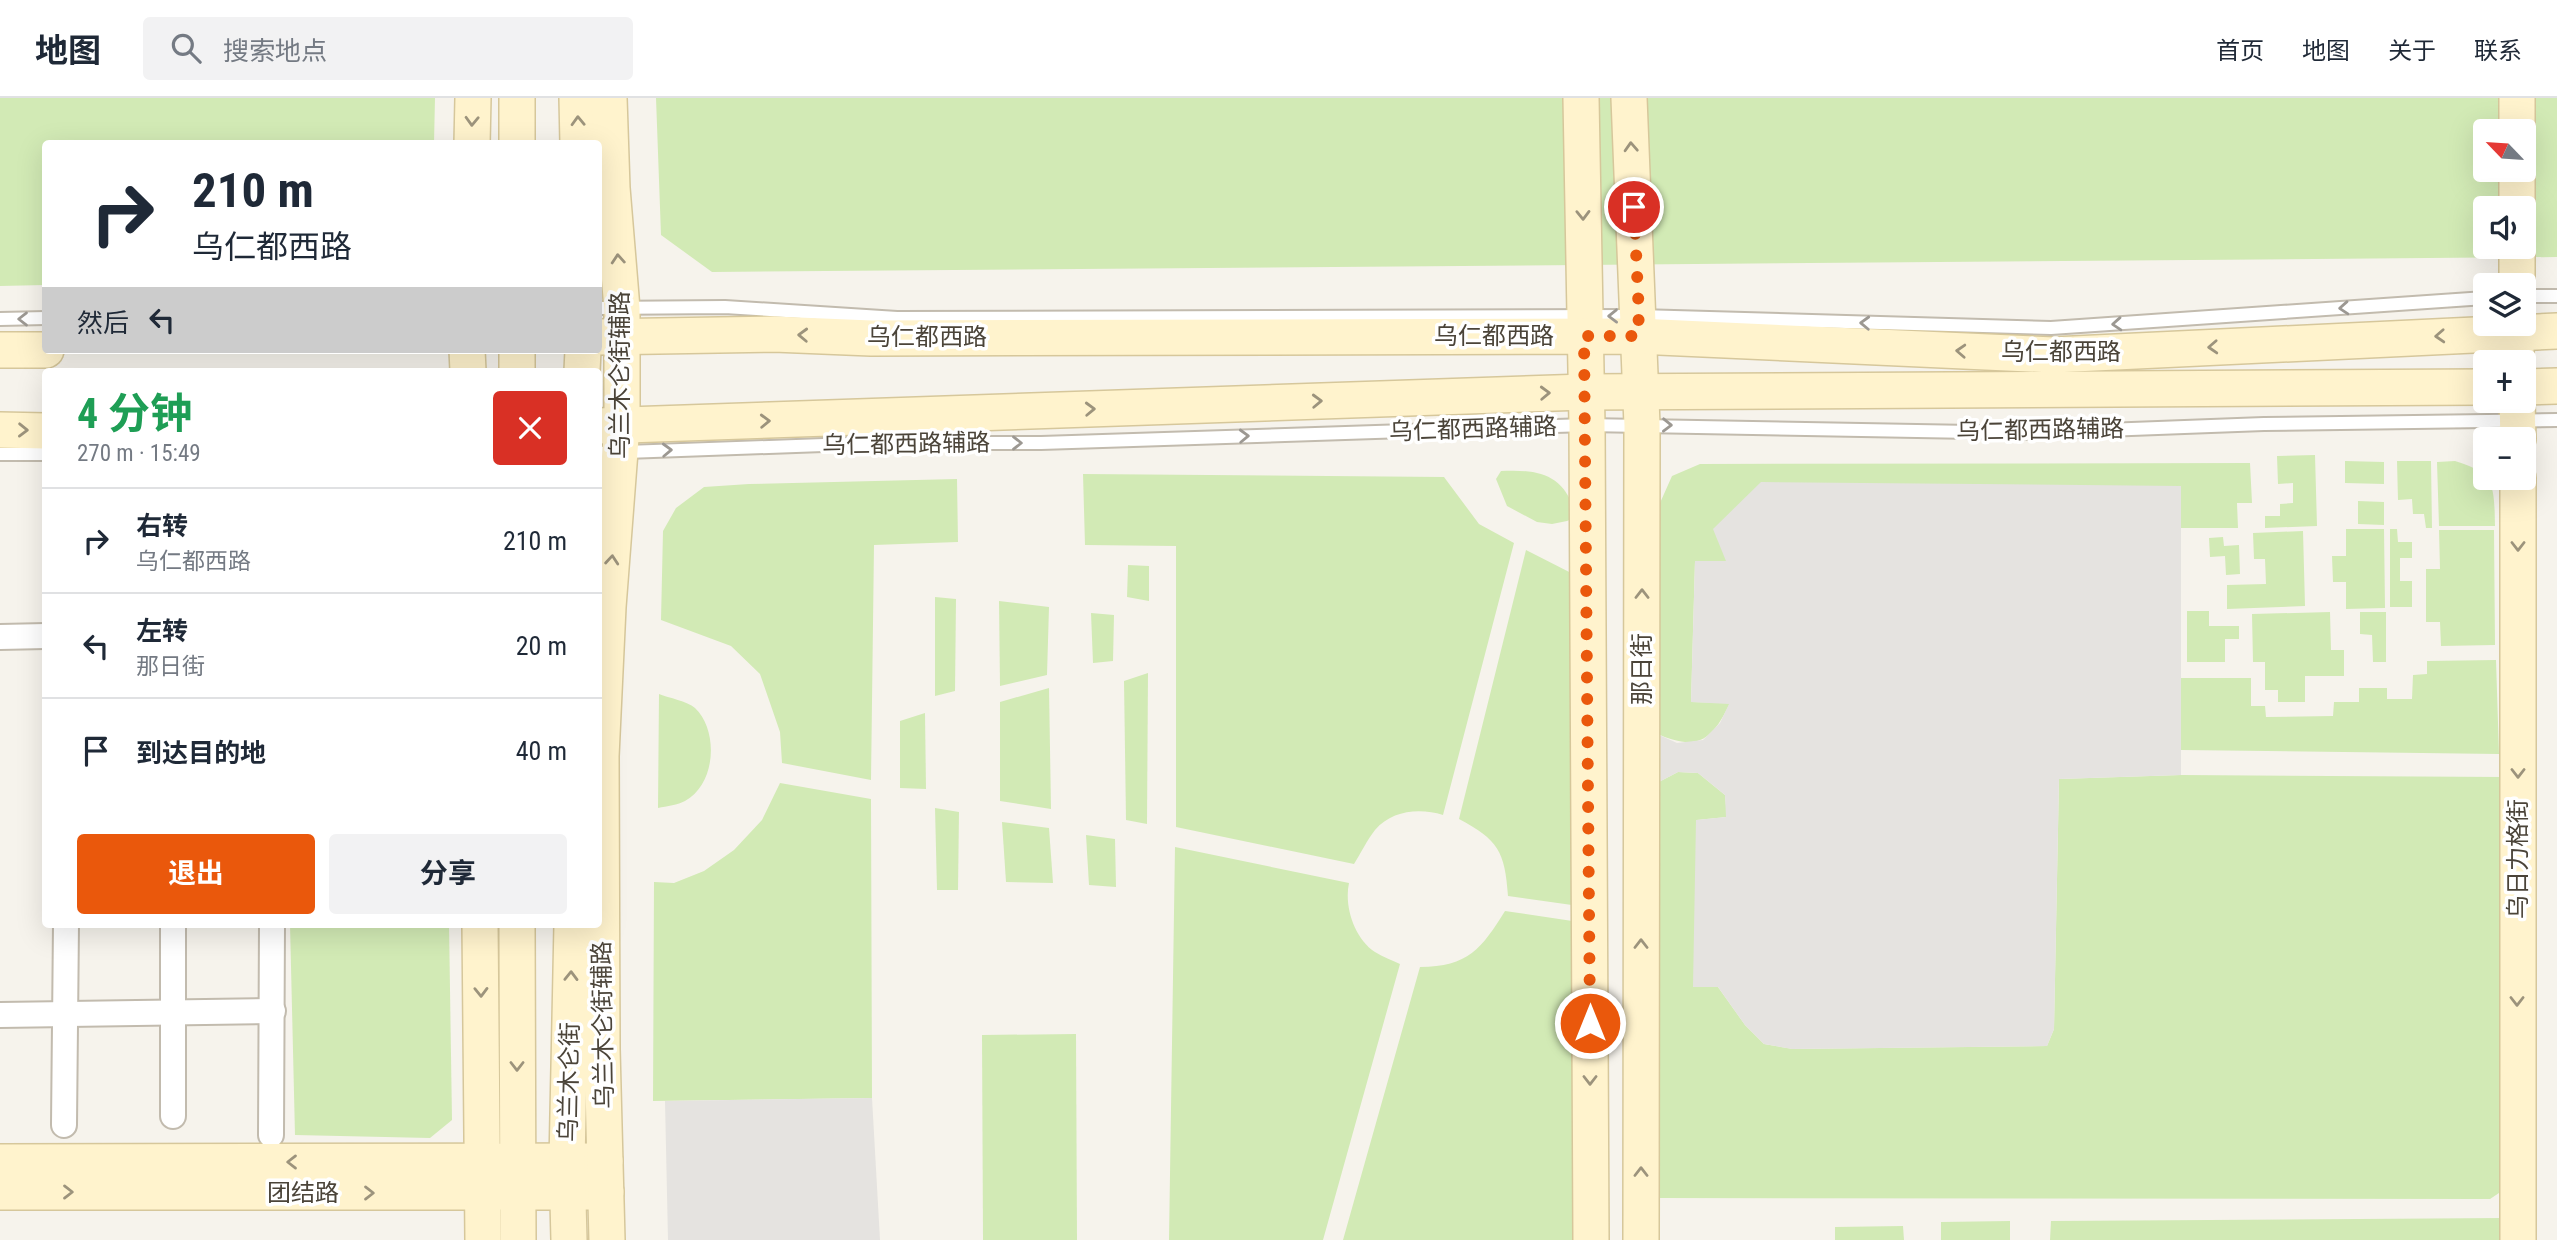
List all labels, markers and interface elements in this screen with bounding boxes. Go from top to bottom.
search box [143,17,633,80]
icon: search [167,29,205,67]
text: 地图 [35,31,101,70]
text: 搜索地点 [223,36,327,66]
text: 首页 [2216,37,2264,65]
text: 地图 [2302,37,2350,65]
text: 关于 [2388,37,2436,65]
text: 联系 [2474,37,2522,65]
one-way arrow [570,115,585,126]
one-way arrow [465,116,480,127]
north arrow [2473,119,2536,182]
map controls [2473,119,2536,490]
one-way arrow [1624,141,1639,152]
text: 210 m [192,162,314,219]
icon: right [77,168,168,259]
pin [1604,177,1664,237]
icon: arrive [1615,188,1653,226]
button: sound [2473,196,2536,259]
one-way arrow [1575,210,1591,221]
text: 乌仁都西路 [192,228,352,266]
one-way arrow [611,253,626,264]
button: layers [2473,273,2536,336]
street label: 乌兰木仑街辅路 [606,291,634,459]
one-way arrow [2338,300,2349,315]
icon: left [143,301,181,339]
text: 然后 [77,308,129,338]
one-way arrow [1607,308,1618,324]
one-way arrow [17,311,28,326]
one-way arrow [1859,315,1870,330]
one-way arrow [2111,316,2122,331]
street label: 乌仁都西路 [1434,322,1554,350]
street label: 乌仁都西路 [867,323,987,351]
one-way arrow [797,328,808,343]
one-way arrow [2434,329,2445,344]
street label: 乌仁都西路 [2001,338,2121,366]
one-way arrow [2207,340,2218,355]
one-way arrow [1955,344,1966,359]
button: + [2473,350,2536,413]
one-way arrow [1539,386,1550,401]
text: 4 分钟 [77,389,192,438]
button: close [493,391,567,465]
one-way arrow [1312,394,1323,409]
one-way arrow [1085,401,1096,417]
street label: 乌仁都西路辅路 [1389,412,1557,446]
one-way arrow [760,413,770,429]
street label: 乌仁都西路辅路 [1956,415,2124,445]
one-way arrow [1662,418,1673,433]
one-way arrow [18,423,29,438]
button: − [2473,427,2536,490]
street label: 乌仁都西路辅路 [822,429,990,459]
one-way arrow [1239,429,1250,444]
one-way arrow [1012,435,1022,451]
text: 270 m · 15:49 [77,440,201,467]
one-way arrow [661,443,672,458]
text: 右转 [136,511,188,541]
icon: right [77,522,115,560]
text: 210 m [503,526,567,556]
one-way arrow [2510,541,2526,552]
text: 乌仁都西路 [136,548,251,575]
one-way arrow [604,554,619,565]
one-way arrow [1634,589,1650,599]
text: 左转 [136,616,188,646]
icon: left [77,627,115,665]
text: 20 m [516,631,567,661]
street label: 那日街 [1628,633,1656,705]
text: 那日街 [136,653,205,680]
icon: arrive [77,732,115,770]
text: 40 m [516,736,567,766]
text: 到达目的地 [136,738,266,768]
one-way arrow [2510,769,2526,779]
street label: 乌日力格街 [2504,799,2532,919]
button: 退出 [77,834,315,914]
button: 分享 [329,834,567,914]
one-way arrow [1633,939,1649,949]
street label: 乌兰木仑街辅路 [588,941,618,1109]
one-way arrow [563,970,579,981]
position arrow [1553,986,1627,1060]
one-way arrow [473,987,489,998]
one-way arrow [2509,996,2525,1007]
street label: 乌兰木仑街 [554,1022,584,1142]
one-way arrow [509,1061,525,1071]
one-way arrow [1582,1075,1598,1085]
one-way arrow [286,1154,297,1170]
one-way arrow [1633,1166,1649,1177]
street label: 团结路 [267,1179,339,1207]
one-way arrow [63,1184,74,1200]
one-way arrow [364,1185,375,1201]

